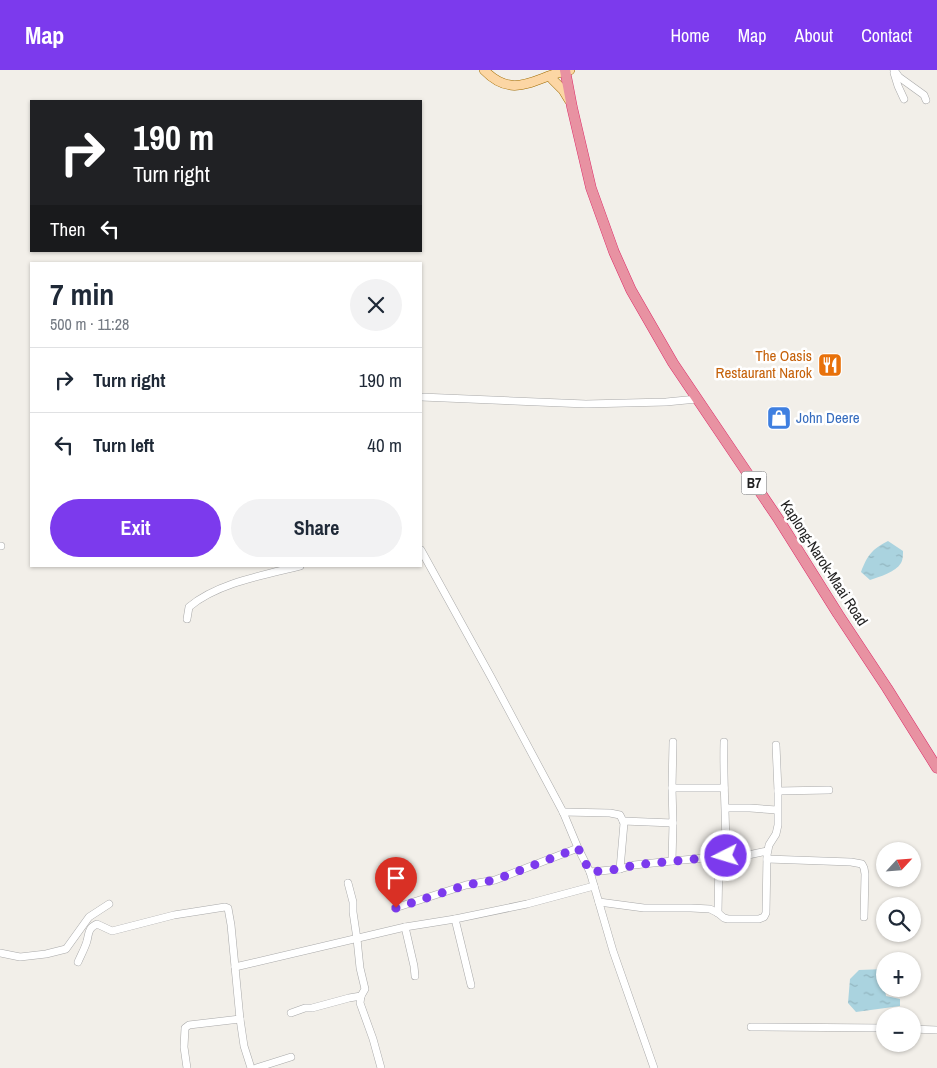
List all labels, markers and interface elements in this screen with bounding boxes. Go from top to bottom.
text: Map [25,19,64,51]
text: Home [670,23,710,48]
text: Map [738,23,767,48]
text: About [795,23,833,48]
text: Contact [861,23,912,48]
text: 190 m [133,114,214,161]
icon: right [50,120,115,185]
text: Turn right [133,159,210,189]
icon: left [96,215,124,243]
text: Then [50,216,86,242]
text: 7 min [50,274,114,314]
button: close [350,279,402,331]
text: 500 m · 11:28 [50,313,129,335]
place label: The Oasis Restaurant Narok [716,345,813,383]
restaurant icon: The Oasis Restaurant Narok [817,352,843,378]
icon: right [50,366,78,394]
text: Turn right [93,367,165,393]
text: 190 m [359,367,402,393]
shop icon: John Deere [766,405,792,431]
place label: John Deere [796,407,860,428]
icon: left [50,431,78,459]
text: Turn left [93,432,154,458]
text: 40 m [367,432,402,458]
road number: B7 [742,472,766,494]
street label: Kaplong-Narok-Maai Road [776,496,873,630]
button: Exit [50,499,221,557]
button: Share [231,499,402,557]
position arrow [699,829,751,881]
north arrow [876,842,921,888]
map controls [876,842,921,1052]
pin [375,857,417,908]
icon: arrive [382,864,410,892]
button: search [876,897,921,942]
button: + [876,952,921,997]
button: − [876,1007,921,1052]

